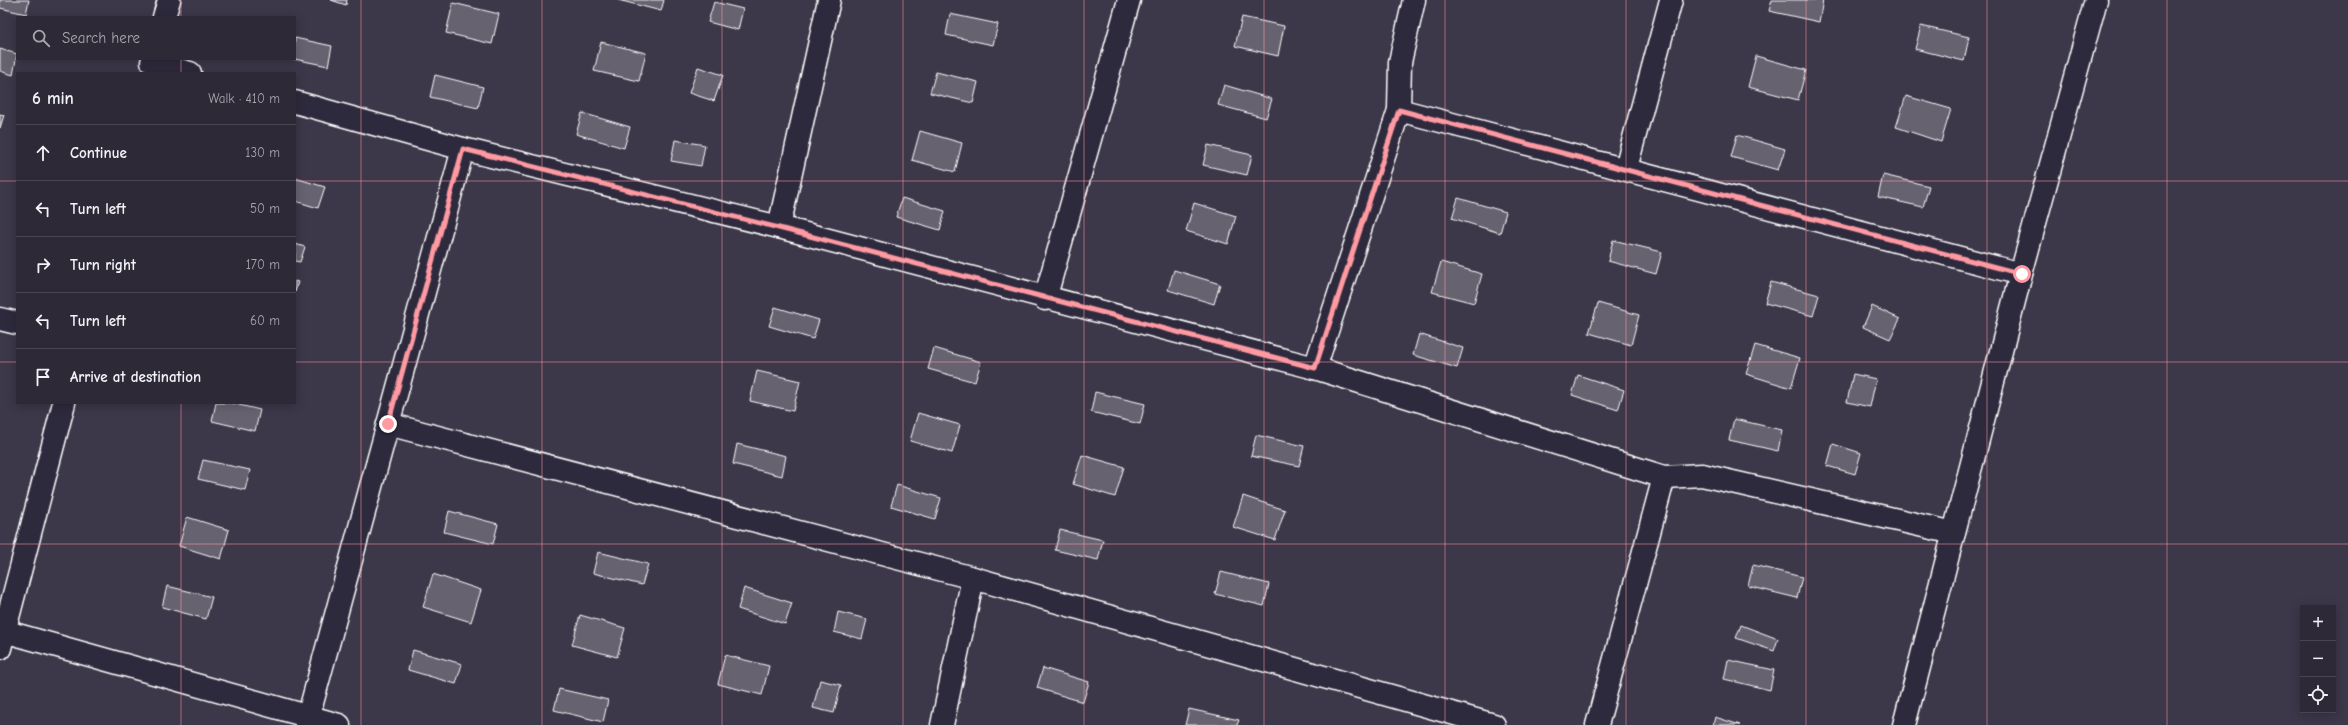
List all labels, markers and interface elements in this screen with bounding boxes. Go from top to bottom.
search box [16,16,296,60]
icon: search [30,27,52,49]
text: Search here [62,29,140,47]
text: 6 min [32,89,74,108]
text: Walk · 410 m [208,91,280,106]
icon: ahead [32,142,54,164]
text: Continue [70,144,127,162]
text: 130 m [245,145,280,160]
icon: left [32,198,54,220]
text: Turn left [70,200,126,218]
text: 50 m [250,201,280,216]
icon: right [32,254,54,276]
text: Turn right [70,256,136,274]
text: 170 m [246,257,280,272]
route start [2013,265,2031,283]
icon: left [32,310,54,332]
text: Turn left [70,312,126,330]
text: 60 m [250,313,280,328]
icon: arrive [32,366,54,388]
text: Arrive at destination [70,368,201,386]
route end [379,415,397,433]
map controls [2300,605,2336,713]
button: + [2300,605,2336,641]
button: − [2300,641,2336,677]
button: locate [2300,677,2336,713]

